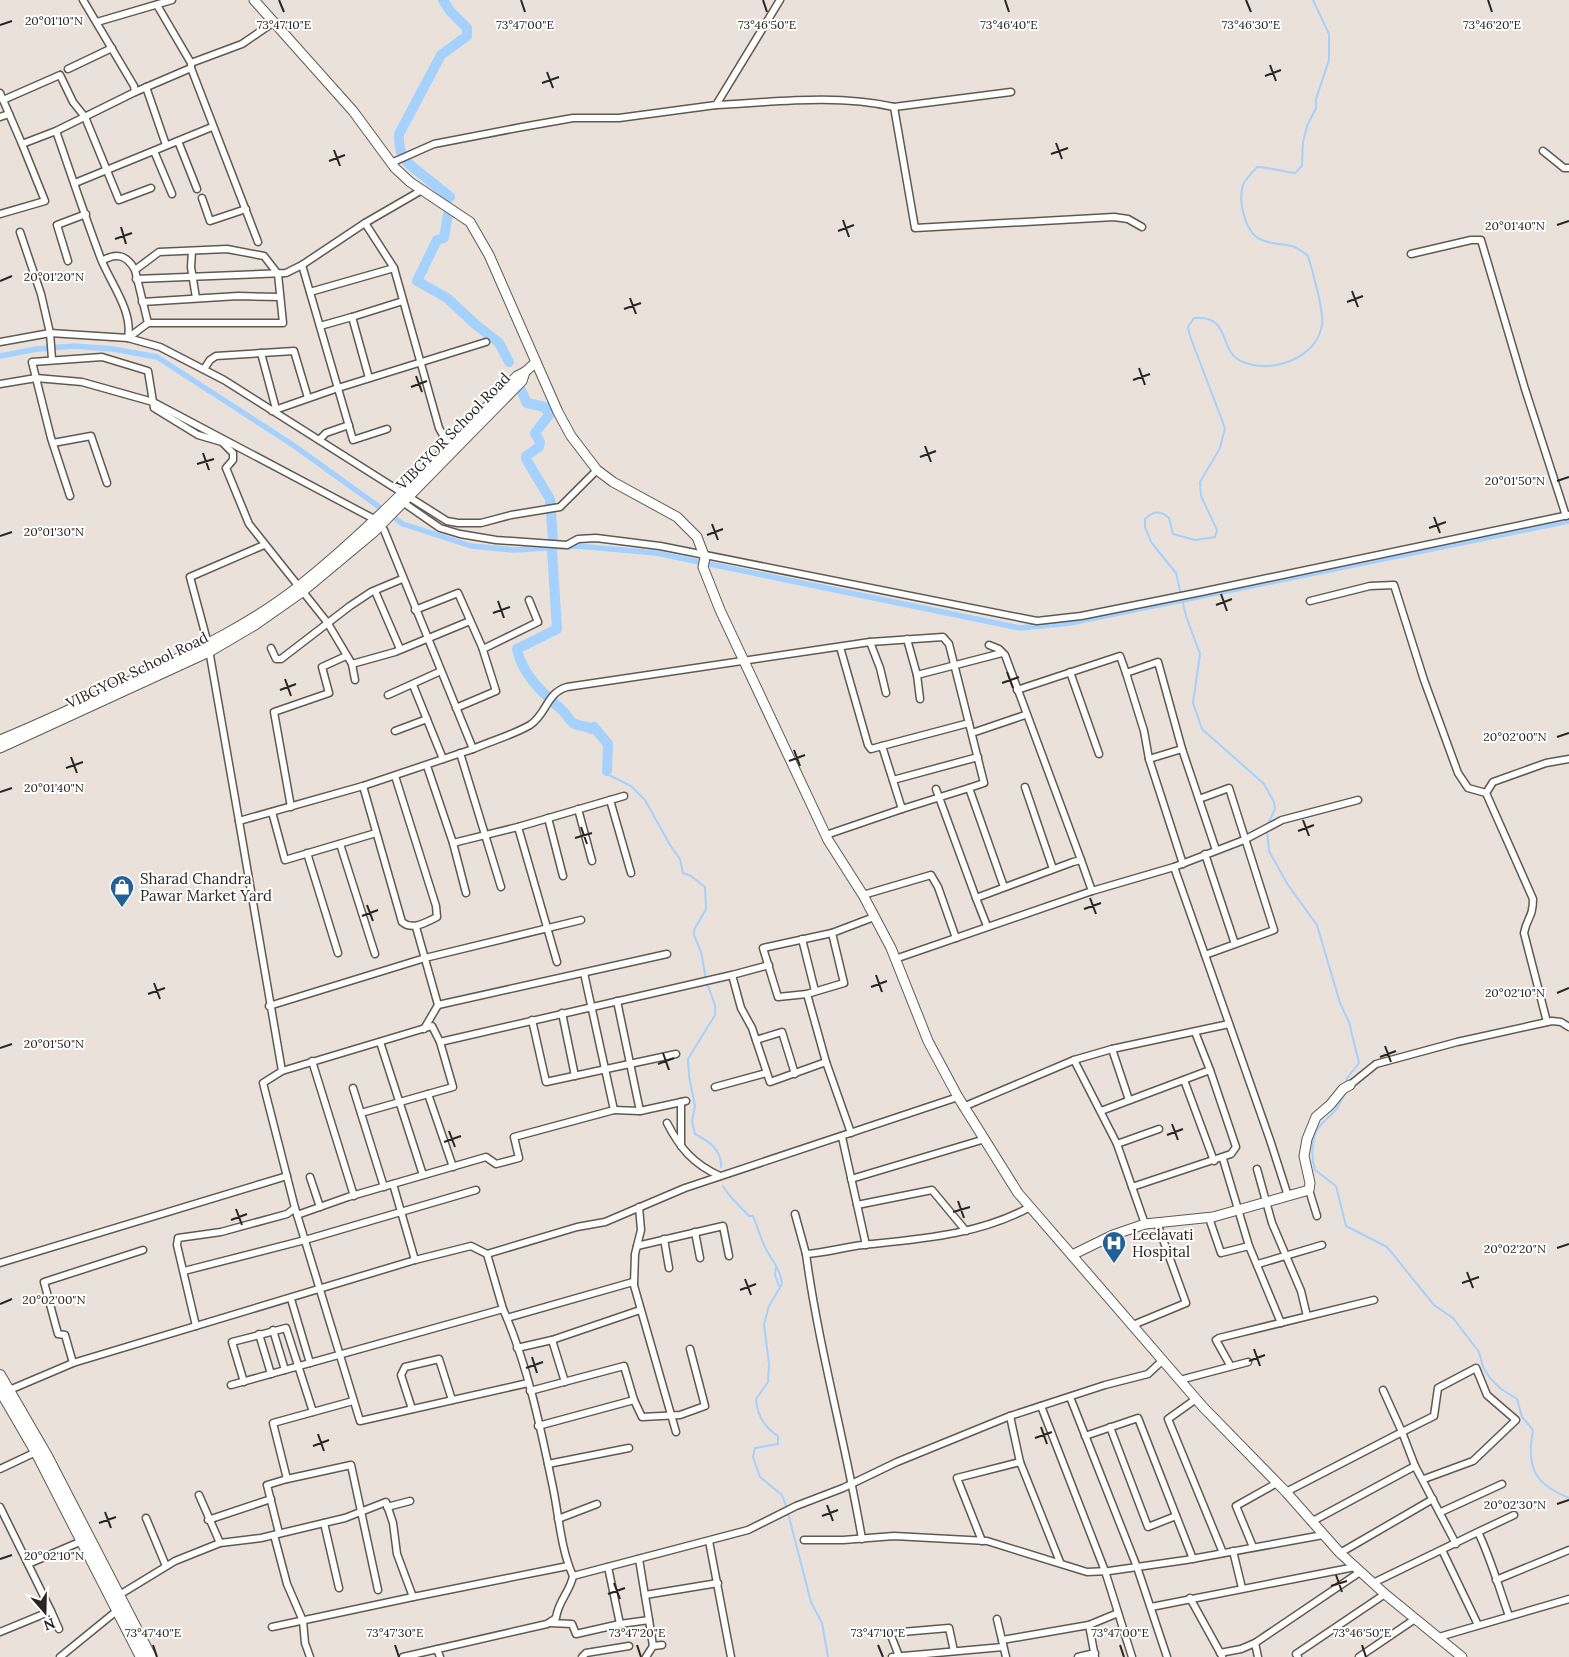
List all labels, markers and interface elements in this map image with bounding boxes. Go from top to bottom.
text: 20°01'10"N [25,13,83,28]
text: 73°47'10"E [257,17,311,32]
text: 73°47'00"E [496,17,554,32]
text: 73°46'50"E [738,17,796,32]
text: 73°46'40"E [980,17,1038,32]
text: 73°46'30"E [1222,17,1280,32]
text: 73°46'20"E [1463,17,1521,32]
text: 20°01'40"N [1485,218,1545,233]
text: 20°01'20"N [24,269,84,284]
street label: VIBGYOR School Road [391,368,514,494]
text: 20°01'50"N [1485,473,1545,488]
text: 20°01'30"N [24,524,84,539]
street label: VIBGYOR School Road [62,627,211,713]
text: 20°02'00"N [1483,729,1547,744]
text: 20°01'40"N [24,780,84,795]
place label: Sharad Chandra Pawar Market Yard [140,869,272,905]
shop icon: Sharad Chandra Pawar Market Yard [109,874,135,908]
text: 20°02'10"N [1485,985,1545,1000]
text: 20°01'50"N [24,1036,84,1051]
place label: Leelavati Hospital [1132,1225,1194,1261]
hospital icon: Leelavati Hospital [1101,1230,1127,1264]
text: 20°02'20"N [1484,1241,1546,1256]
text: 20°02'00"N [22,1292,86,1307]
text: 20°02'30"N [1484,1497,1546,1512]
text: 20°02'10"N [24,1548,84,1563]
north arrow [20,1587,70,1637]
text: N [41,1614,58,1635]
text: 73°47'40"E [125,1625,181,1640]
text: 73°47'30"E [367,1625,423,1640]
text: 73°47'20"E [609,1625,665,1640]
text: 73°47'10"E [851,1625,905,1640]
text: 73°47'00"E [1091,1625,1149,1640]
text: 73°46'50"E [1333,1625,1391,1640]

